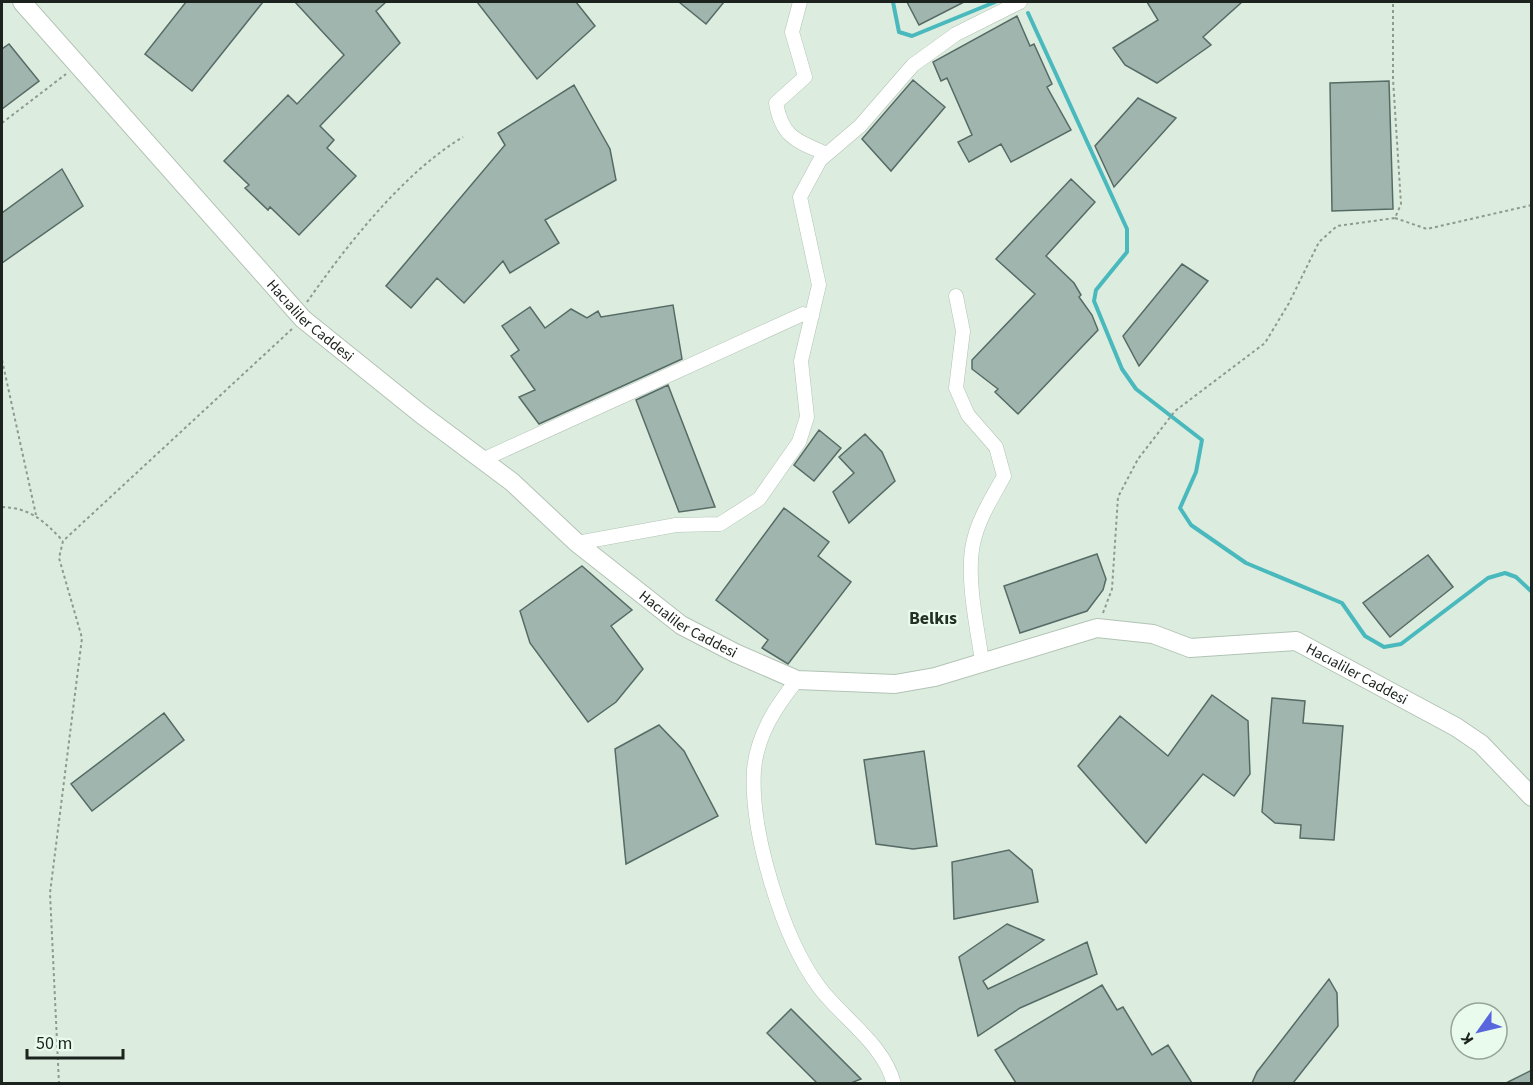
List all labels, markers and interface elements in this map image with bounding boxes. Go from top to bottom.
street label: Hacıaliler Caddesi [262,275,358,367]
street label: Hacıaliler Caddesi [634,586,741,663]
district label: Belkıs [909,606,957,631]
street label: Hacıaliler Caddesi [1302,638,1411,710]
north arrow [1449,1001,1509,1061]
scale bar [27,1022,123,1060]
text: K [1455,1028,1479,1049]
text: 50 m [36,1031,72,1056]

